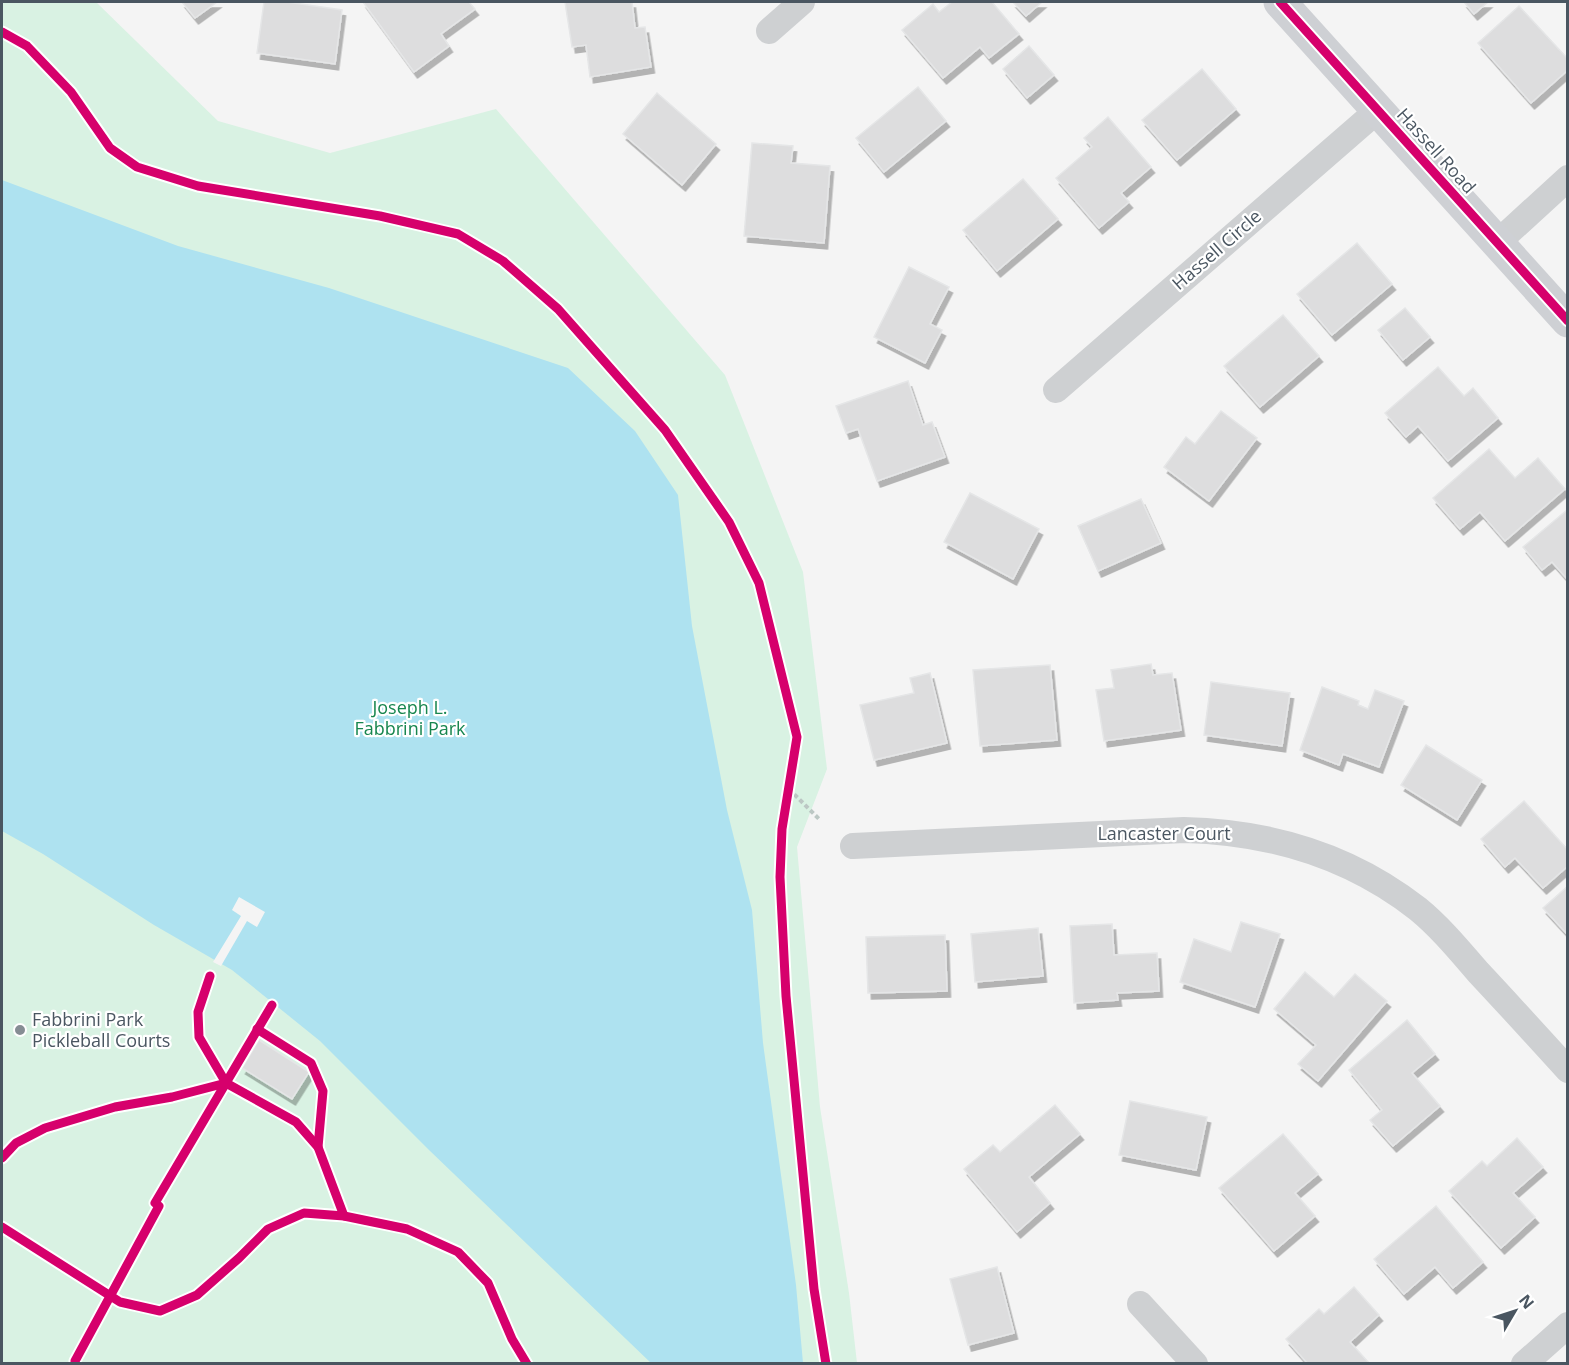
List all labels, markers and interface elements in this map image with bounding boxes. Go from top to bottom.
street label: Hassell Road [1392,102,1482,198]
street label: Hassell Circle [1167,204,1266,295]
park label: Joseph L. Fabbrini Park [354,695,466,740]
street label: Lancaster Court [1097,821,1231,845]
place label: Fabbrini Park Pickleball Courts [32,1007,170,1052]
marker: Fabbrini Park Pickleball Courts [13,1023,27,1037]
north arrow [1485,1281,1545,1341]
text: N [1514,1290,1539,1314]

